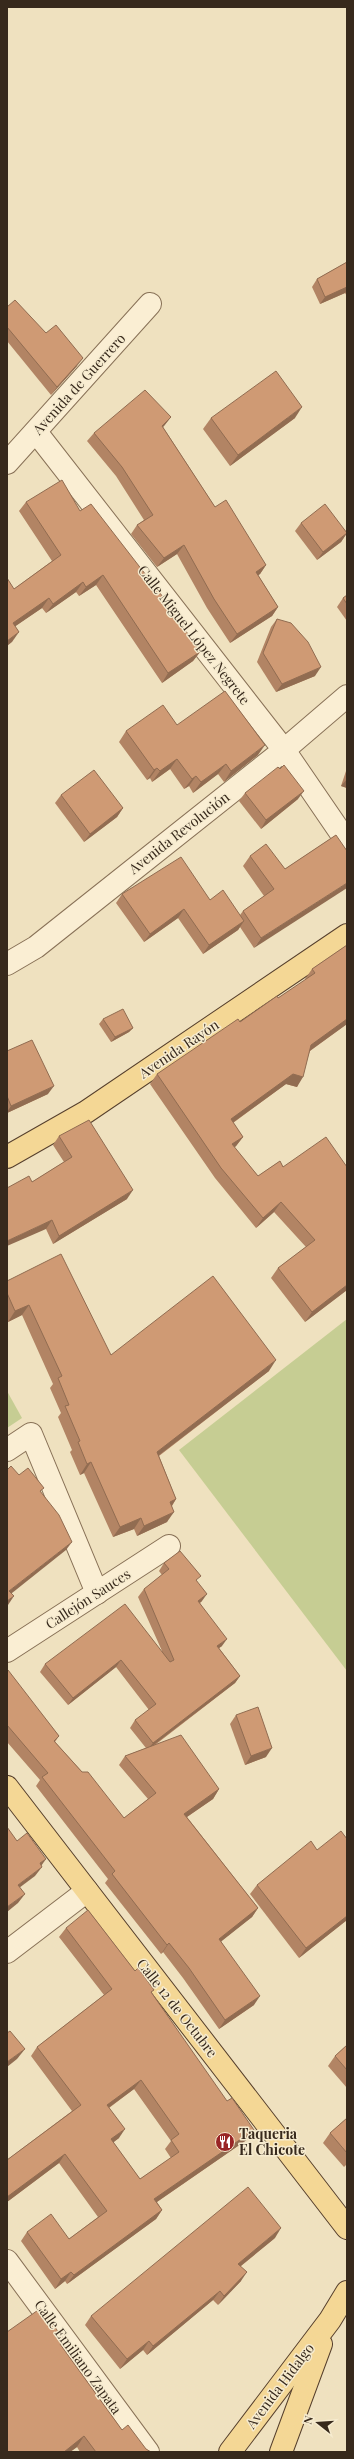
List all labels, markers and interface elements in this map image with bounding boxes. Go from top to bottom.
street label: Avenida de Guerrero [27,329,129,439]
street label: Calle Miguel López Negrete [134,561,255,708]
street label: Avenida Revolución [124,787,233,879]
street label: Avenida Rayón [134,1015,223,1083]
street label: Callejón Sauces [42,1564,134,1633]
street label: Calle 12 de Octubre [133,1954,222,2061]
place label: Taqueria El Chicote [239,2124,305,2159]
restaurant icon: Taqueria El Chicote [214,2131,236,2153]
street label: Calle Emiliano Zapata [30,2296,126,2418]
street label: Avenida Hidalgo [241,2339,318,2433]
north arrow [298,2403,338,2443]
text: N [300,2414,316,2426]

